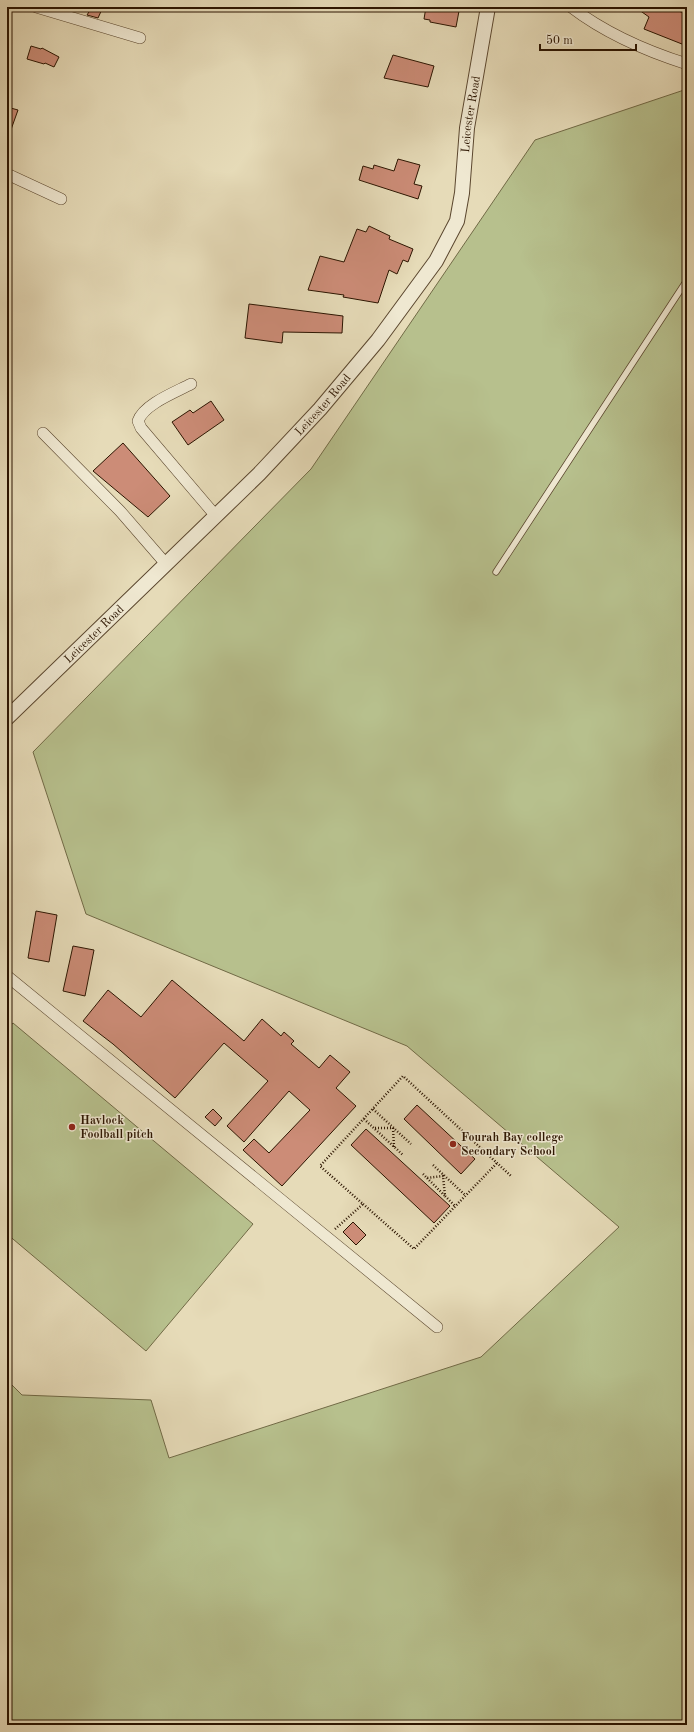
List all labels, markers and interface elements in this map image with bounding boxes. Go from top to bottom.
scale bar [540,26,636,52]
text: 50 m [546,34,573,47]
street label: Leicester Road [460,75,483,153]
street label: Leicester Road [293,372,354,438]
street label: Leicester Road [63,603,127,666]
place label: Havlock Foolball pitch [80,1115,154,1141]
marker: Havlock Foolball pitch [67,1122,77,1132]
place label: Fourah Bay college Secondary School [461,1132,564,1158]
marker: Fourah Bay college Secondary School [448,1139,458,1149]

